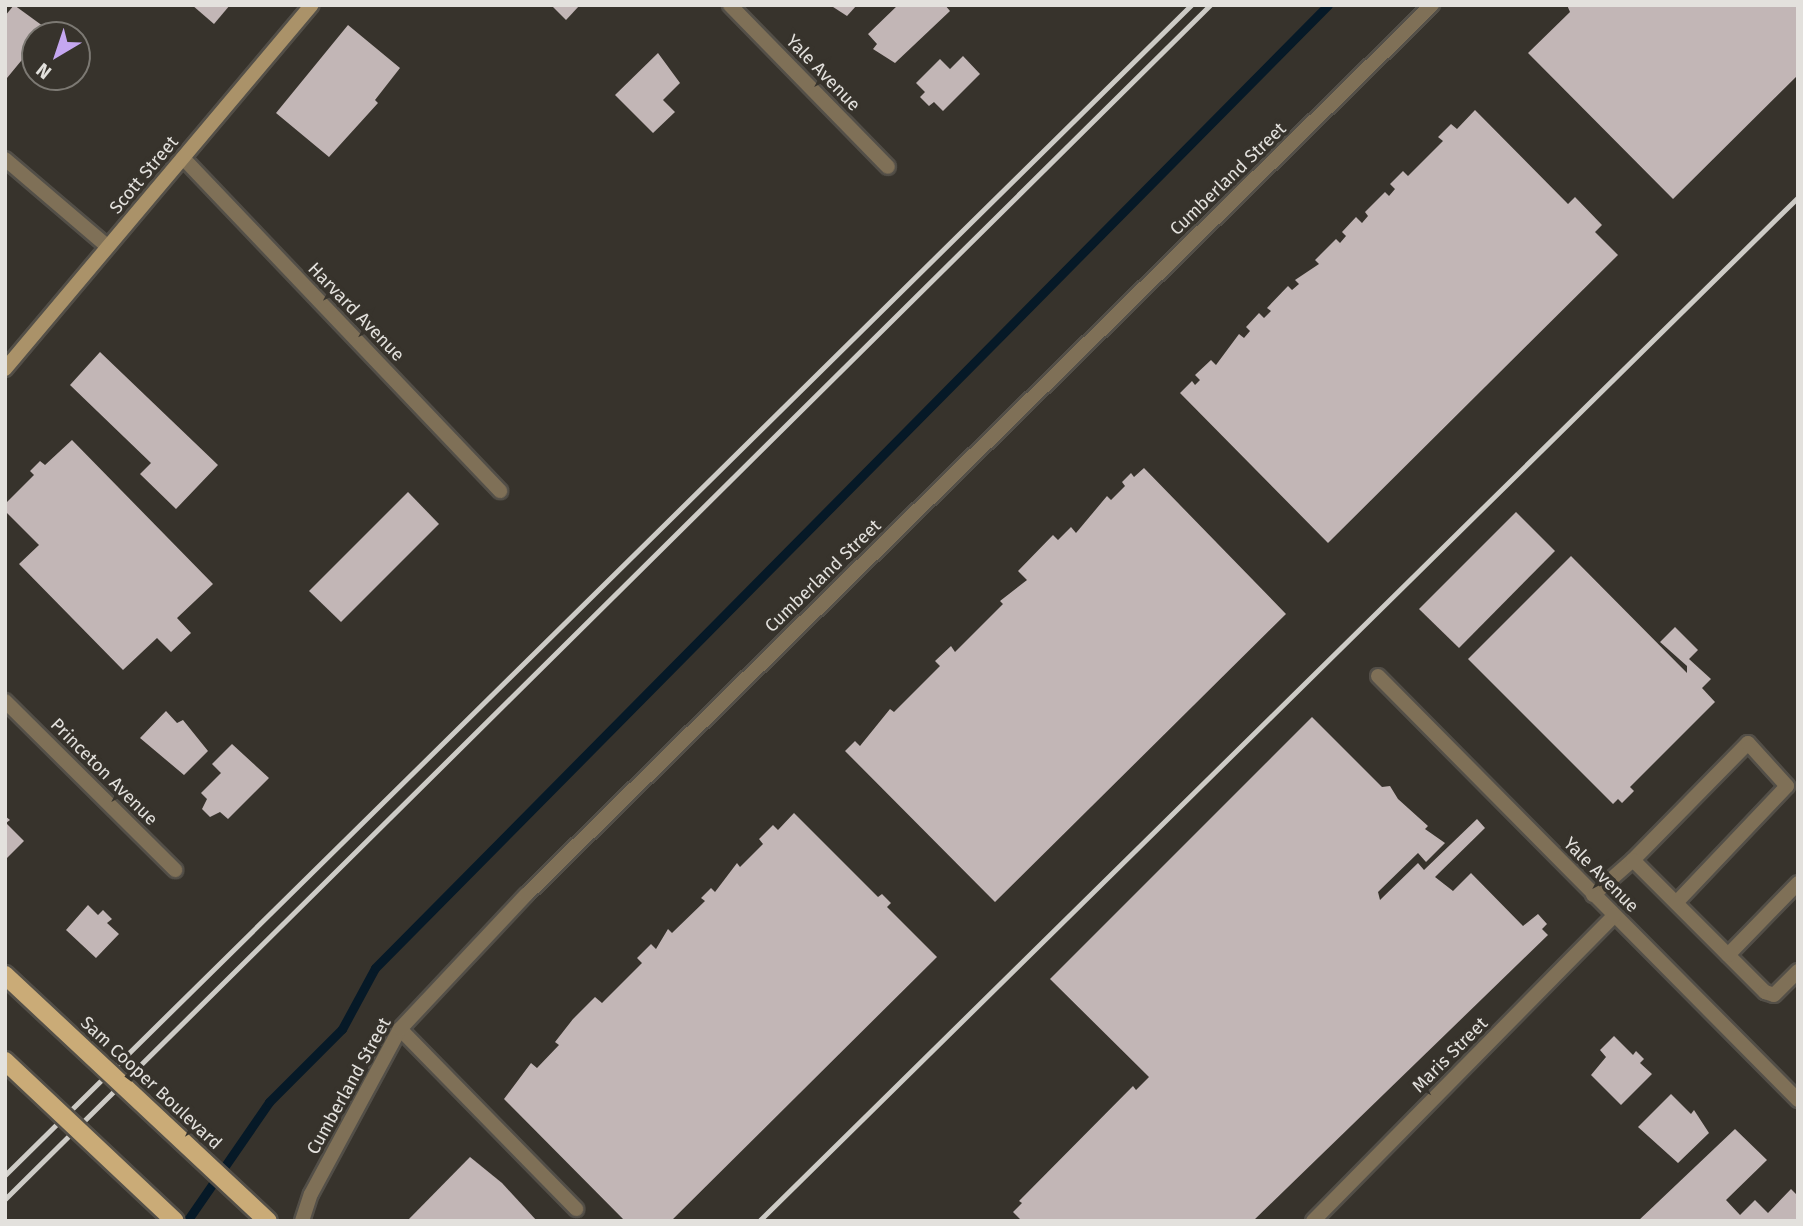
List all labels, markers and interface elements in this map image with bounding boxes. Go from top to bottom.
north arrow [21,21,91,91]
street label: Yale Avenue [781,30,865,116]
text: N [32,58,56,84]
street label: Cumberland Street [1165,118,1291,240]
street label: Scott Street [105,132,183,218]
street label: Harvard Avenue [303,258,409,366]
street label: Cumberland Street [760,515,886,637]
street label: Princeton Avenue [46,714,162,830]
street label: Yale Avenue [1559,833,1643,917]
street label: Sam Cooper Boulevard [76,1012,226,1154]
street label: Maris Street [1408,1013,1492,1097]
street label: Cumberland Street [302,1014,396,1158]

